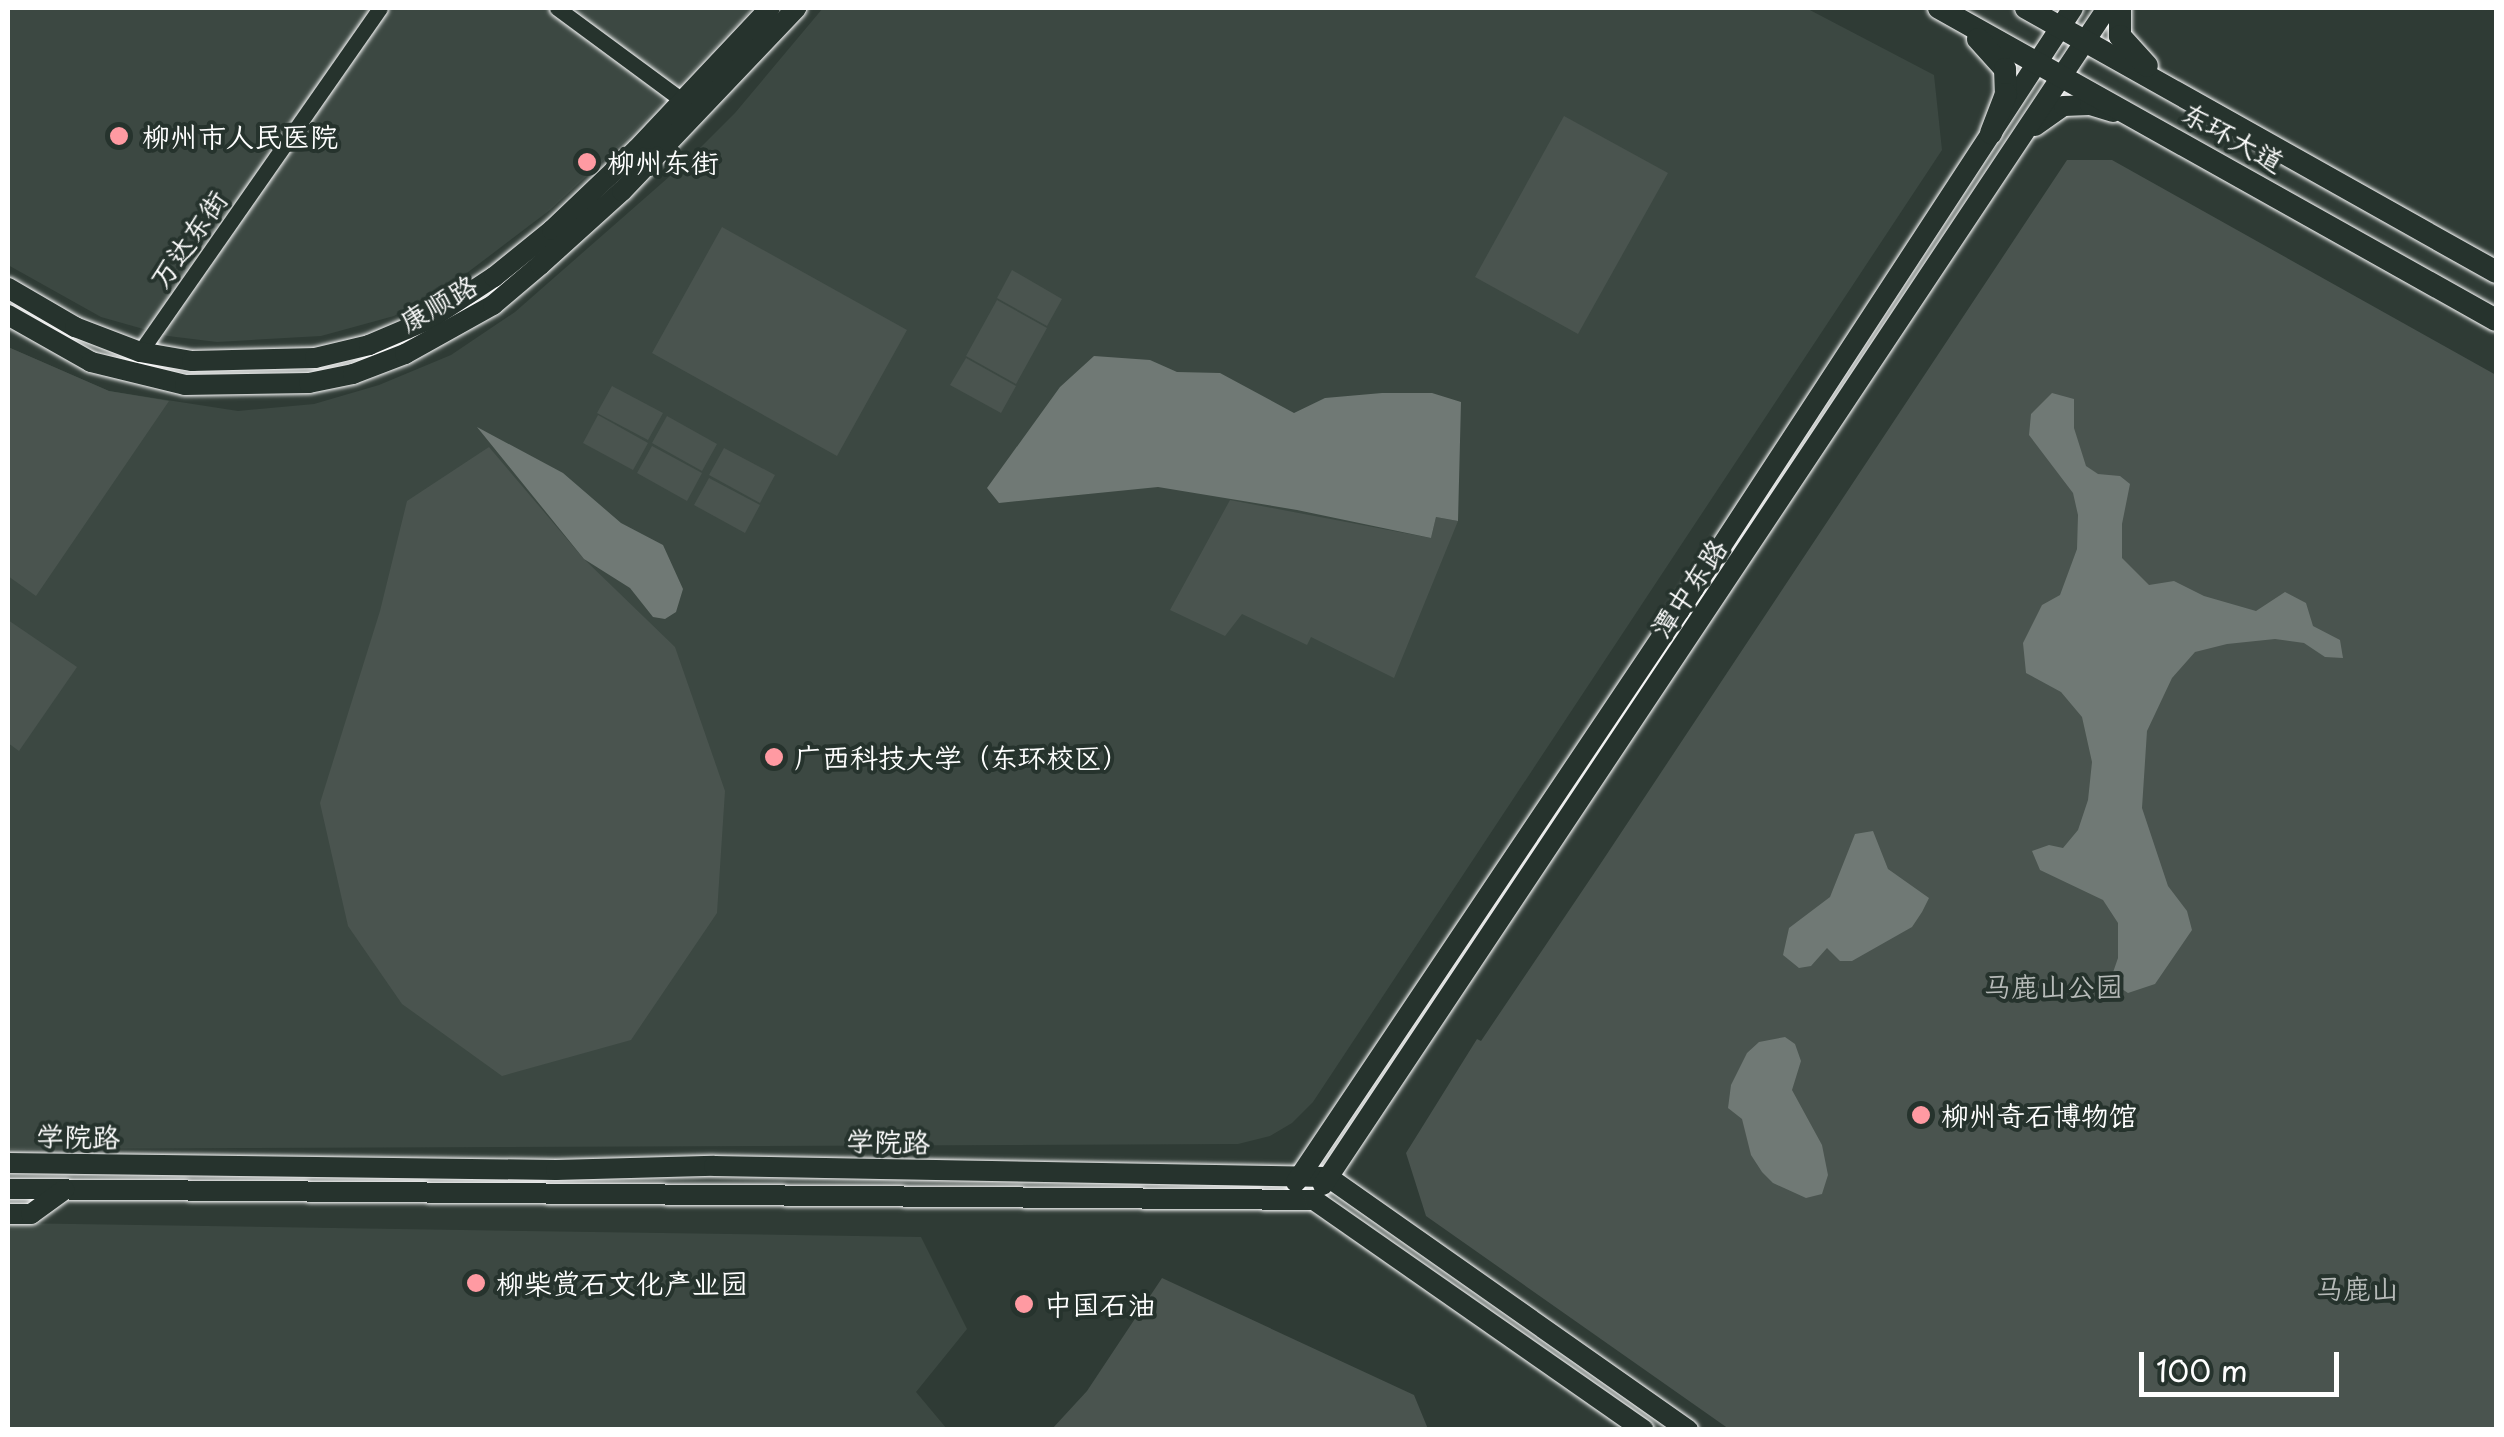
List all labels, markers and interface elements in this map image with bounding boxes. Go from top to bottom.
street label: 东环大道 [2176,95,2290,179]
place label: 柳州市人民医院 [142,119,338,153]
marker: 柳州市人民医院 [106,123,132,149]
place label: 柳州东街 [607,145,719,179]
marker: 柳州东街 [576,151,598,173]
street label: 万达东街 [142,183,234,295]
street label: 康顺路 [393,267,483,339]
street label: 潭中东路 [1643,532,1733,644]
place label: 广西科技大学（东环校区） [794,740,1130,774]
marker: 广西科技大学（东环校区） [763,746,785,768]
park label: 马鹿山公园 [1983,969,2123,1003]
place label: 柳州奇石博物馆 [1941,1098,2137,1132]
marker: 柳州奇石博物馆 [1910,1104,1932,1126]
street label: 学院路 [36,1118,120,1154]
street label: 学院路 [846,1123,930,1159]
place label: 柳柴赏石文化产业园 [496,1266,748,1300]
park label: 马鹿山 [2315,1271,2399,1305]
marker: 柳柴赏石文化产业园 [465,1272,487,1294]
place label: 中国石油 [1044,1287,1156,1321]
marker: 中国石油 [1013,1293,1035,1315]
scale bar [2144,1332,2344,1394]
text: 100 m [2156,1347,2248,1392]

